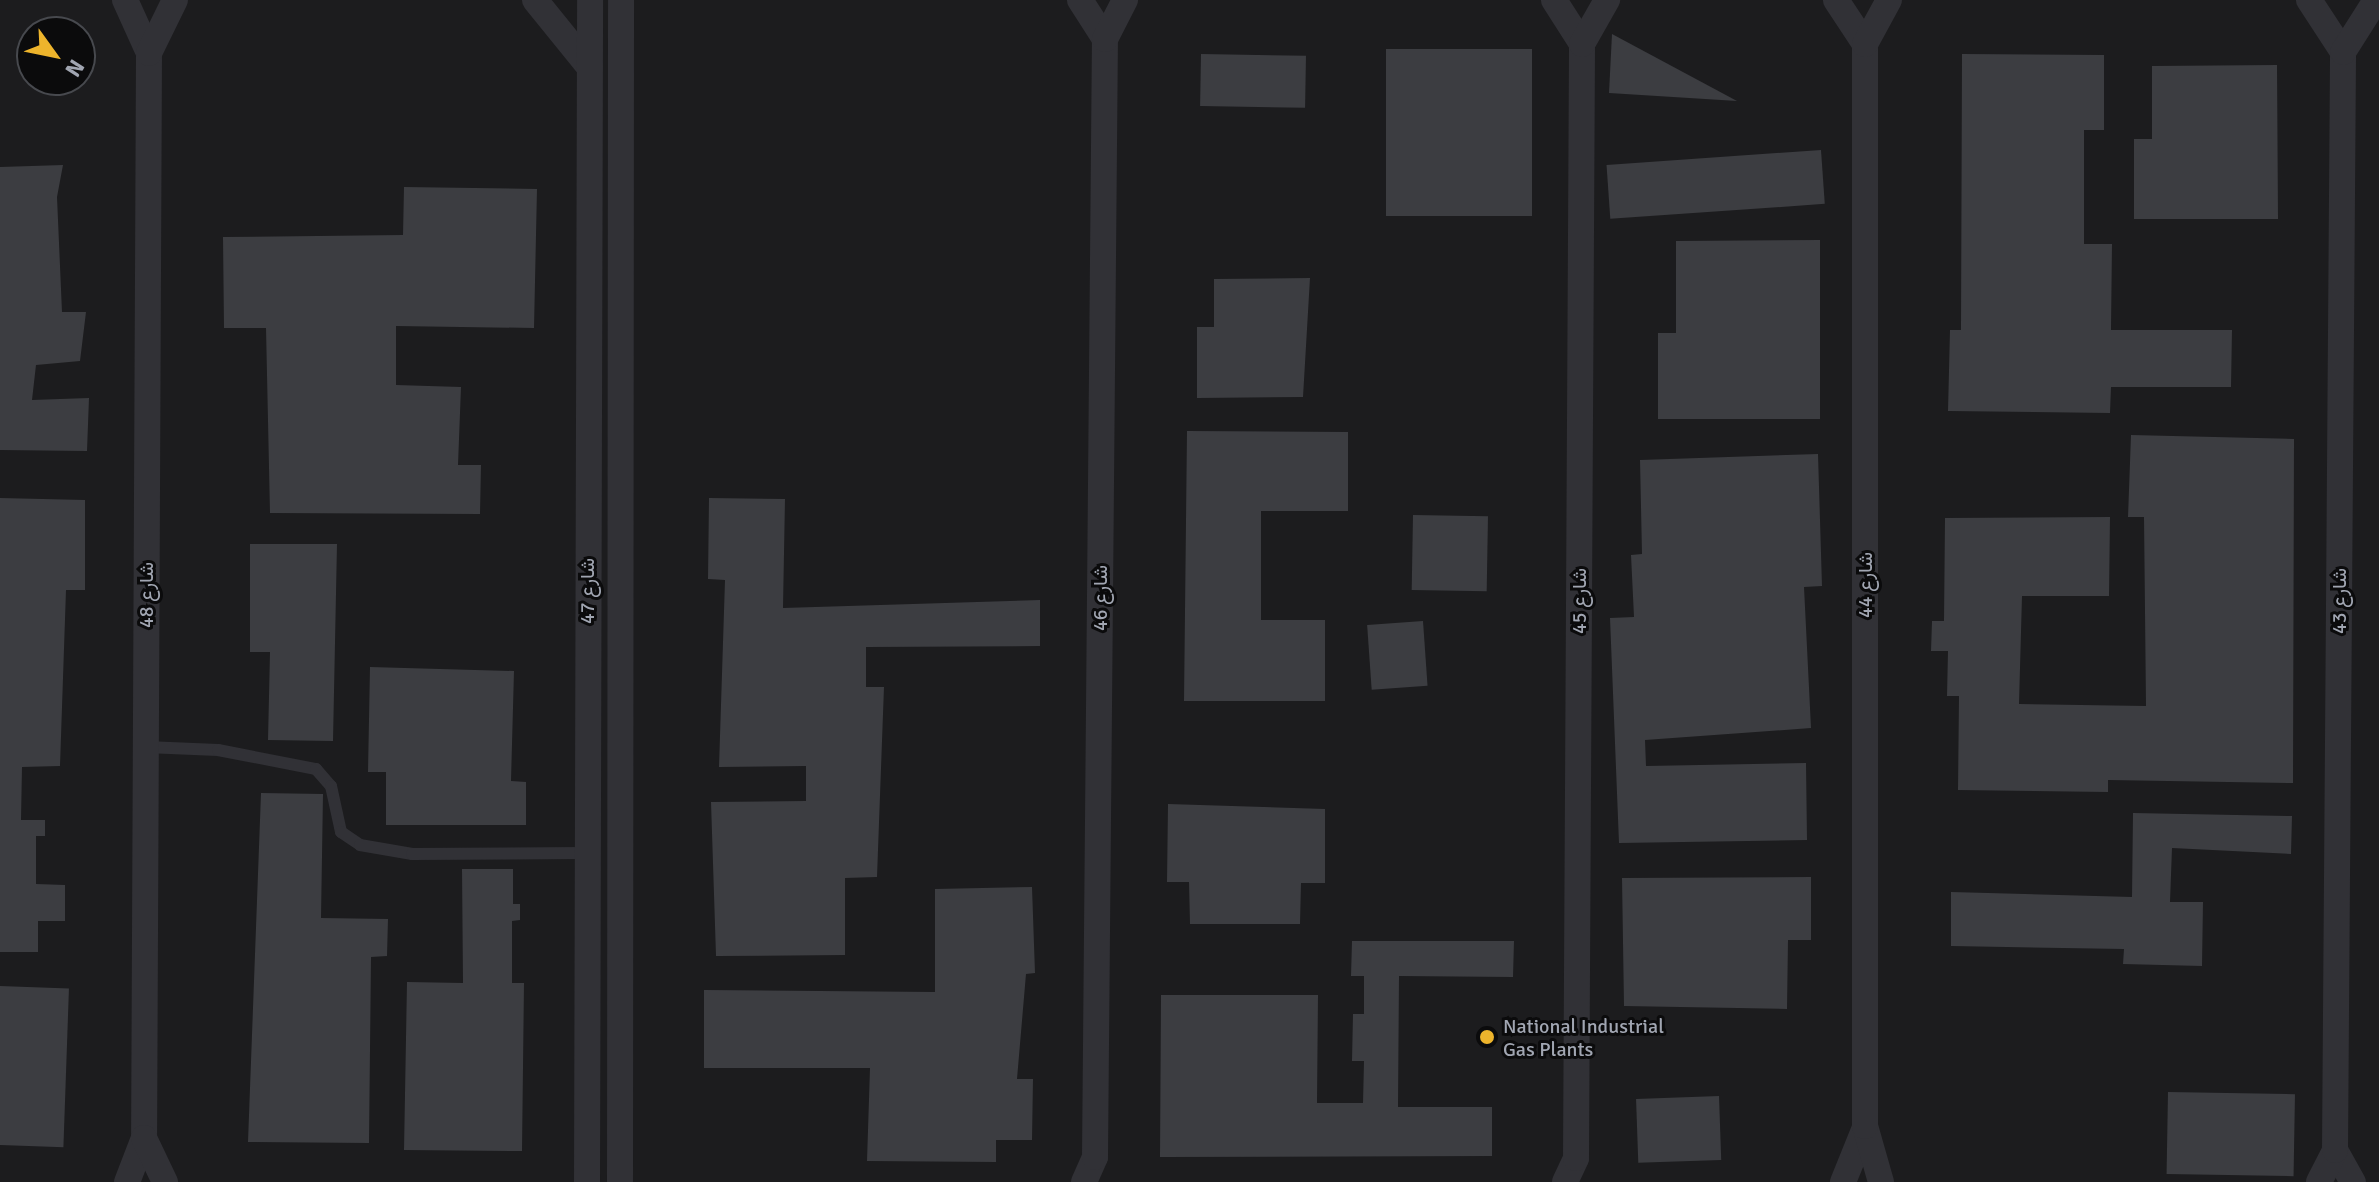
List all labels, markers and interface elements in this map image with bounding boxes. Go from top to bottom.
north arrow [16,16,96,96]
text: N [59,54,90,82]
street label: شارع 44 [1853,552,1877,618]
street label: شارع 47 [575,558,599,624]
street label: شارع 48 [134,562,158,628]
street label: شارع 46 [1088,565,1112,631]
street label: شارع 45 [1567,568,1591,634]
street label: شارع 43 [2327,568,2351,634]
place label: National Industrial Gas Plants [1503,1014,1664,1061]
marker: National Industrial Gas Plants [1478,1028,1496,1046]

